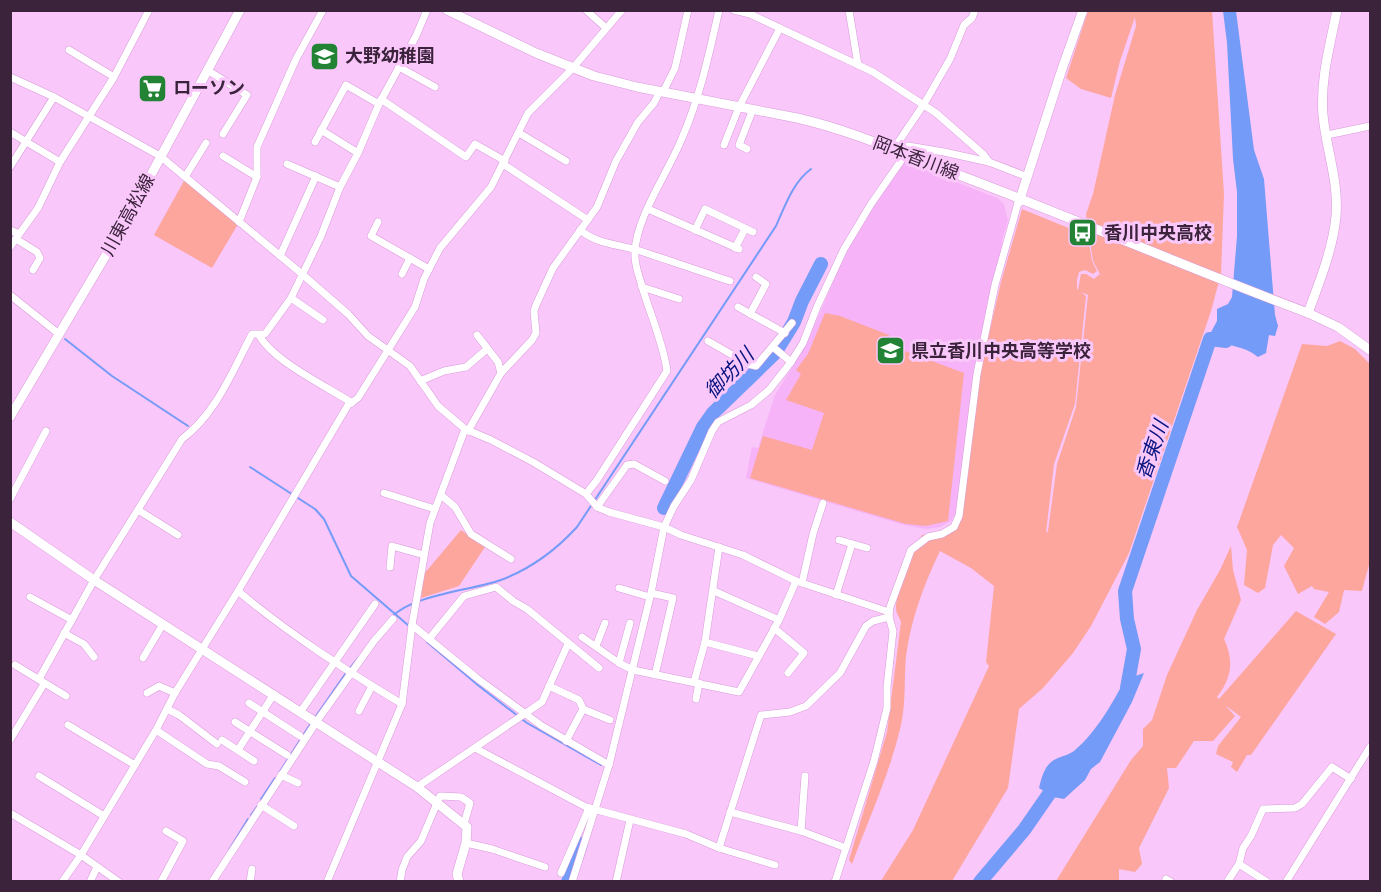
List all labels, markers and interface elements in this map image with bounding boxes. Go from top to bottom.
school or university icon: 大野幼稚園 [308,40,340,72]
place label: 大野幼稚園 [345,46,435,66]
supermarket icon: ローソン [136,72,168,104]
place label: ローソン [173,80,245,98]
street label: 岡本香川線 [870,133,962,183]
street label: 川東高松線 [97,171,159,259]
bus stop icon: 香川中央高校 [1067,217,1099,249]
place label: 香川中央高校 [1104,223,1212,243]
school or university icon: 県立香川中央高等学校 [874,335,906,367]
place label: 県立香川中央高等学校 [911,341,1091,361]
water label: 御坊川 [701,343,759,402]
water label: 香東川 [1133,416,1173,482]

